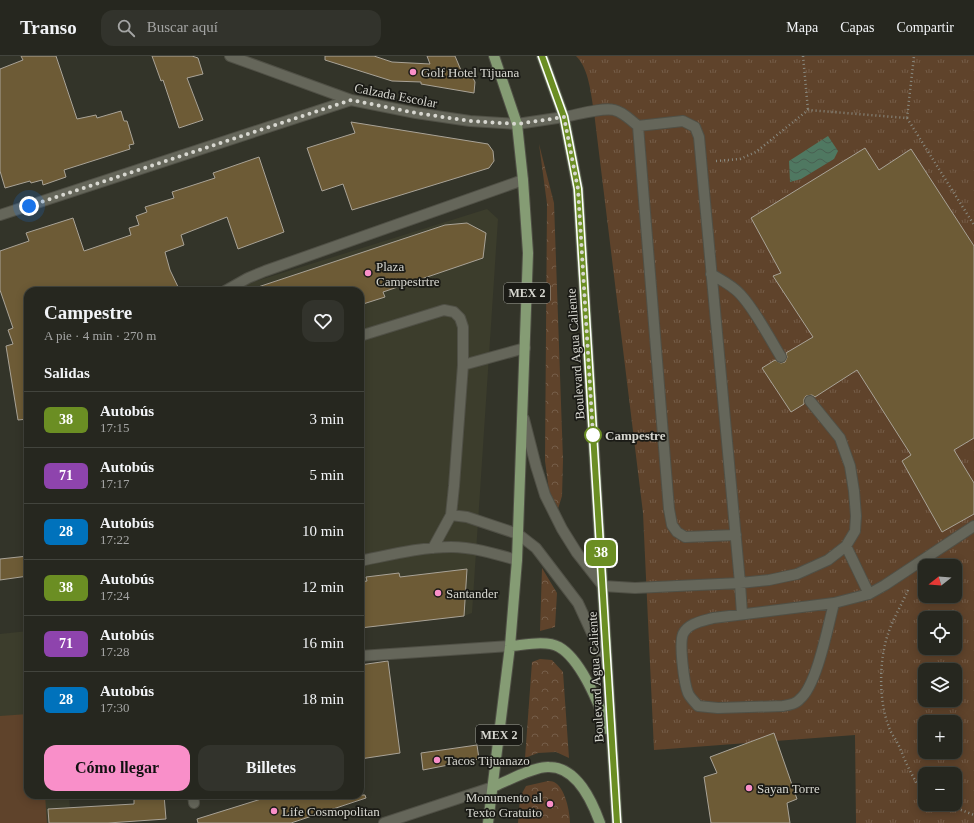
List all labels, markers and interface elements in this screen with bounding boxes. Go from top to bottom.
search box [101,10,381,46]
text: Transo [20,17,77,38]
icon: search [115,17,137,39]
text: Buscar aquí [147,19,218,35]
text: Mapa [786,20,818,35]
text: Capas [840,20,874,35]
text: Compartir [896,20,954,35]
place label: Golf Hotel Tijuana [421,65,519,80]
marker: Golf Hotel Tijuana [408,67,418,77]
street label: Calzada Escolar [353,80,439,111]
your location [19,196,39,216]
place label: Plaza Campestrtre [376,259,440,289]
marker: Plaza Campestrtre [363,268,373,278]
road number: MEX 2 [504,283,550,303]
street label: Boulevard Agua Caliente [563,288,588,420]
button: heart [302,300,344,342]
text: Campestre [44,302,132,323]
text: A pie · 4 min · 270 m [44,328,156,343]
text: Salidas [44,365,90,381]
text: Autobús [100,403,154,419]
text: 3 min [309,411,344,427]
text: 38 [59,412,73,427]
text: 17:15 [100,420,130,435]
marker: Campestre [584,426,602,444]
place label: Campestre [605,428,666,443]
text: Autobús [100,459,154,475]
text: 5 min [309,467,344,483]
text: 71 [59,468,73,483]
text: 17:17 [100,476,130,491]
text: Autobús [100,515,154,531]
text: 10 min [302,523,344,539]
text: 28 [59,524,73,539]
text: 17:22 [100,532,130,547]
line badge: 38 [583,540,619,566]
text: 38 [594,545,608,560]
north arrow [918,559,962,603]
map controls [918,559,962,811]
text: Autobús [100,571,154,587]
text: 12 min [302,579,344,595]
text: 38 [59,580,73,595]
place label: Santander [446,586,499,601]
text: 17:24 [100,588,130,603]
marker: Santander [433,588,443,598]
street label: Boulevard Agua Caliente [585,611,606,743]
button: locate [918,611,962,655]
text: Autobús [100,627,154,643]
text: 16 min [302,635,344,651]
text: 71 [59,636,73,651]
text: 17:28 [100,644,130,659]
button: layers [918,663,962,707]
text: Autobús [100,683,154,699]
text: 18 min [302,691,344,707]
text: 28 [59,692,73,707]
text: 17:30 [100,700,130,715]
button: + [918,715,962,759]
road number: MEX 2 [476,725,522,745]
button: Cómo llegar [44,745,190,791]
button: Billetes [198,745,344,791]
place label: Tacos Tijuanazo [445,753,530,768]
marker: Tacos Tijuanazo [432,755,442,765]
button: − [918,767,962,811]
place label: Sayan Torre [757,781,820,796]
marker: Sayan Torre [744,783,754,793]
place label: Monumento al Texto Gratuito [466,790,542,820]
marker: Monumento al Texto Gratuito [545,799,555,809]
place label: Life Cosmopolitan [282,804,380,819]
marker: Life Cosmopolitan [269,806,279,816]

